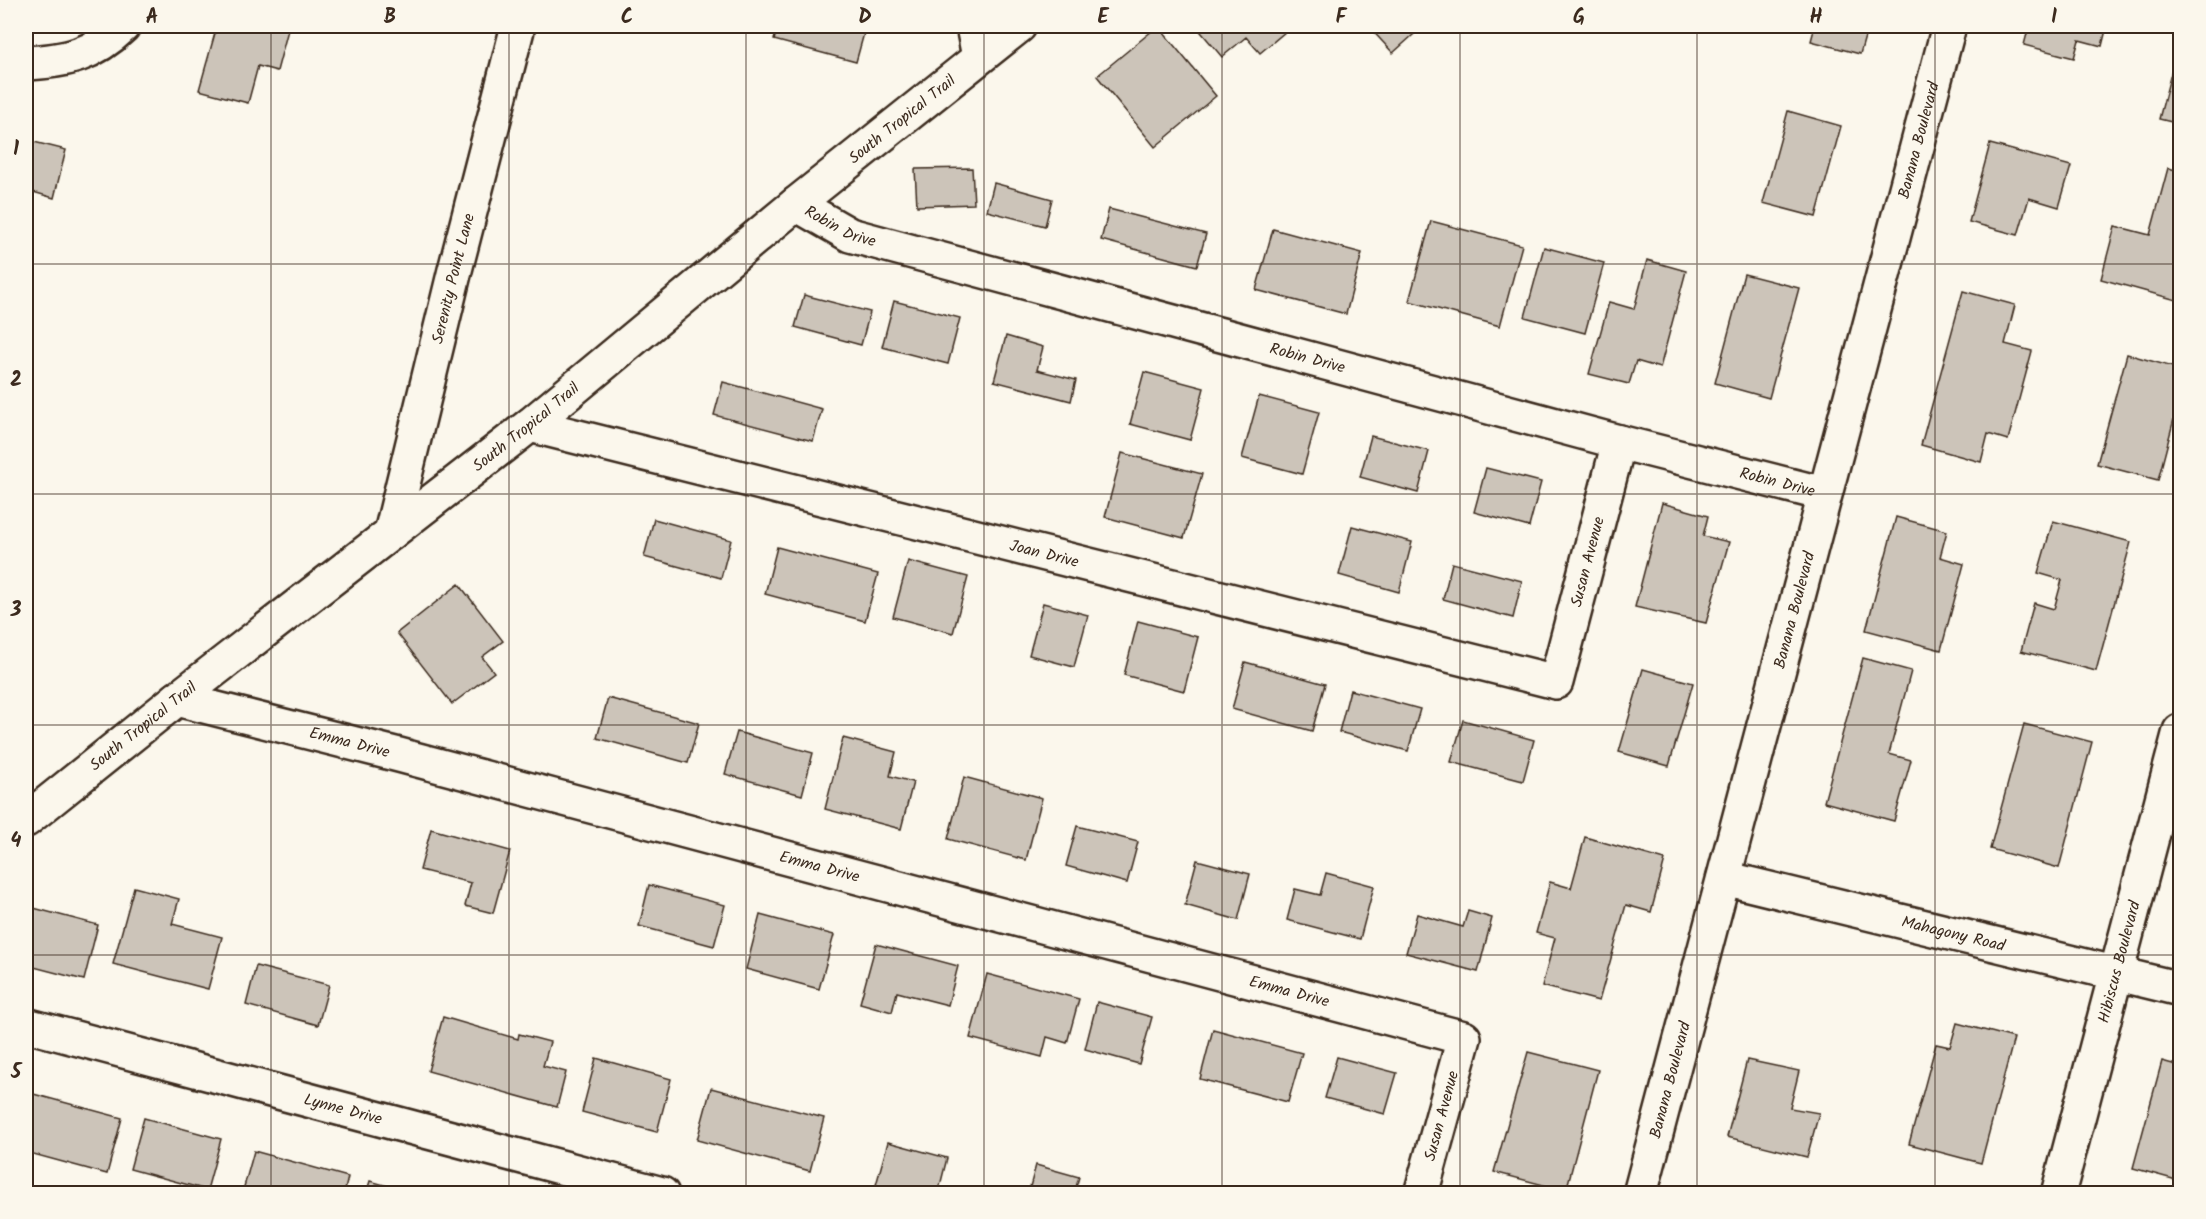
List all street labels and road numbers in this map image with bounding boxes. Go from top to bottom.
street label: South Tropical Trail [843,68,961,170]
street label: Banana Boulevard [1891,78,1946,201]
street label: Robin Drive [800,199,879,254]
street label: Serenity Point Lane [425,211,482,346]
street label: Robin Drive [1267,336,1348,380]
street label: South Tropical Trail [467,376,585,478]
street label: Robin Drive [1737,461,1818,504]
street label: Susan Avenue [1564,514,1611,610]
street label: Joan Drive [1007,533,1081,574]
street label: Banana Boulevard [1767,548,1822,671]
street label: South Tropical Trail [84,675,202,777]
street label: Emma Drive [307,720,393,765]
street label: Emma Drive [777,844,862,889]
street label: Hibiscus Boulevard [2091,897,2147,1026]
street label: Mahagony Road [1899,909,2009,959]
street label: Emma Drive [1246,969,1332,1014]
street label: Banana Boulevard [1643,1018,1698,1141]
street label: Susan Avenue [1418,1068,1466,1164]
street label: Lynne Drive [301,1087,385,1132]

